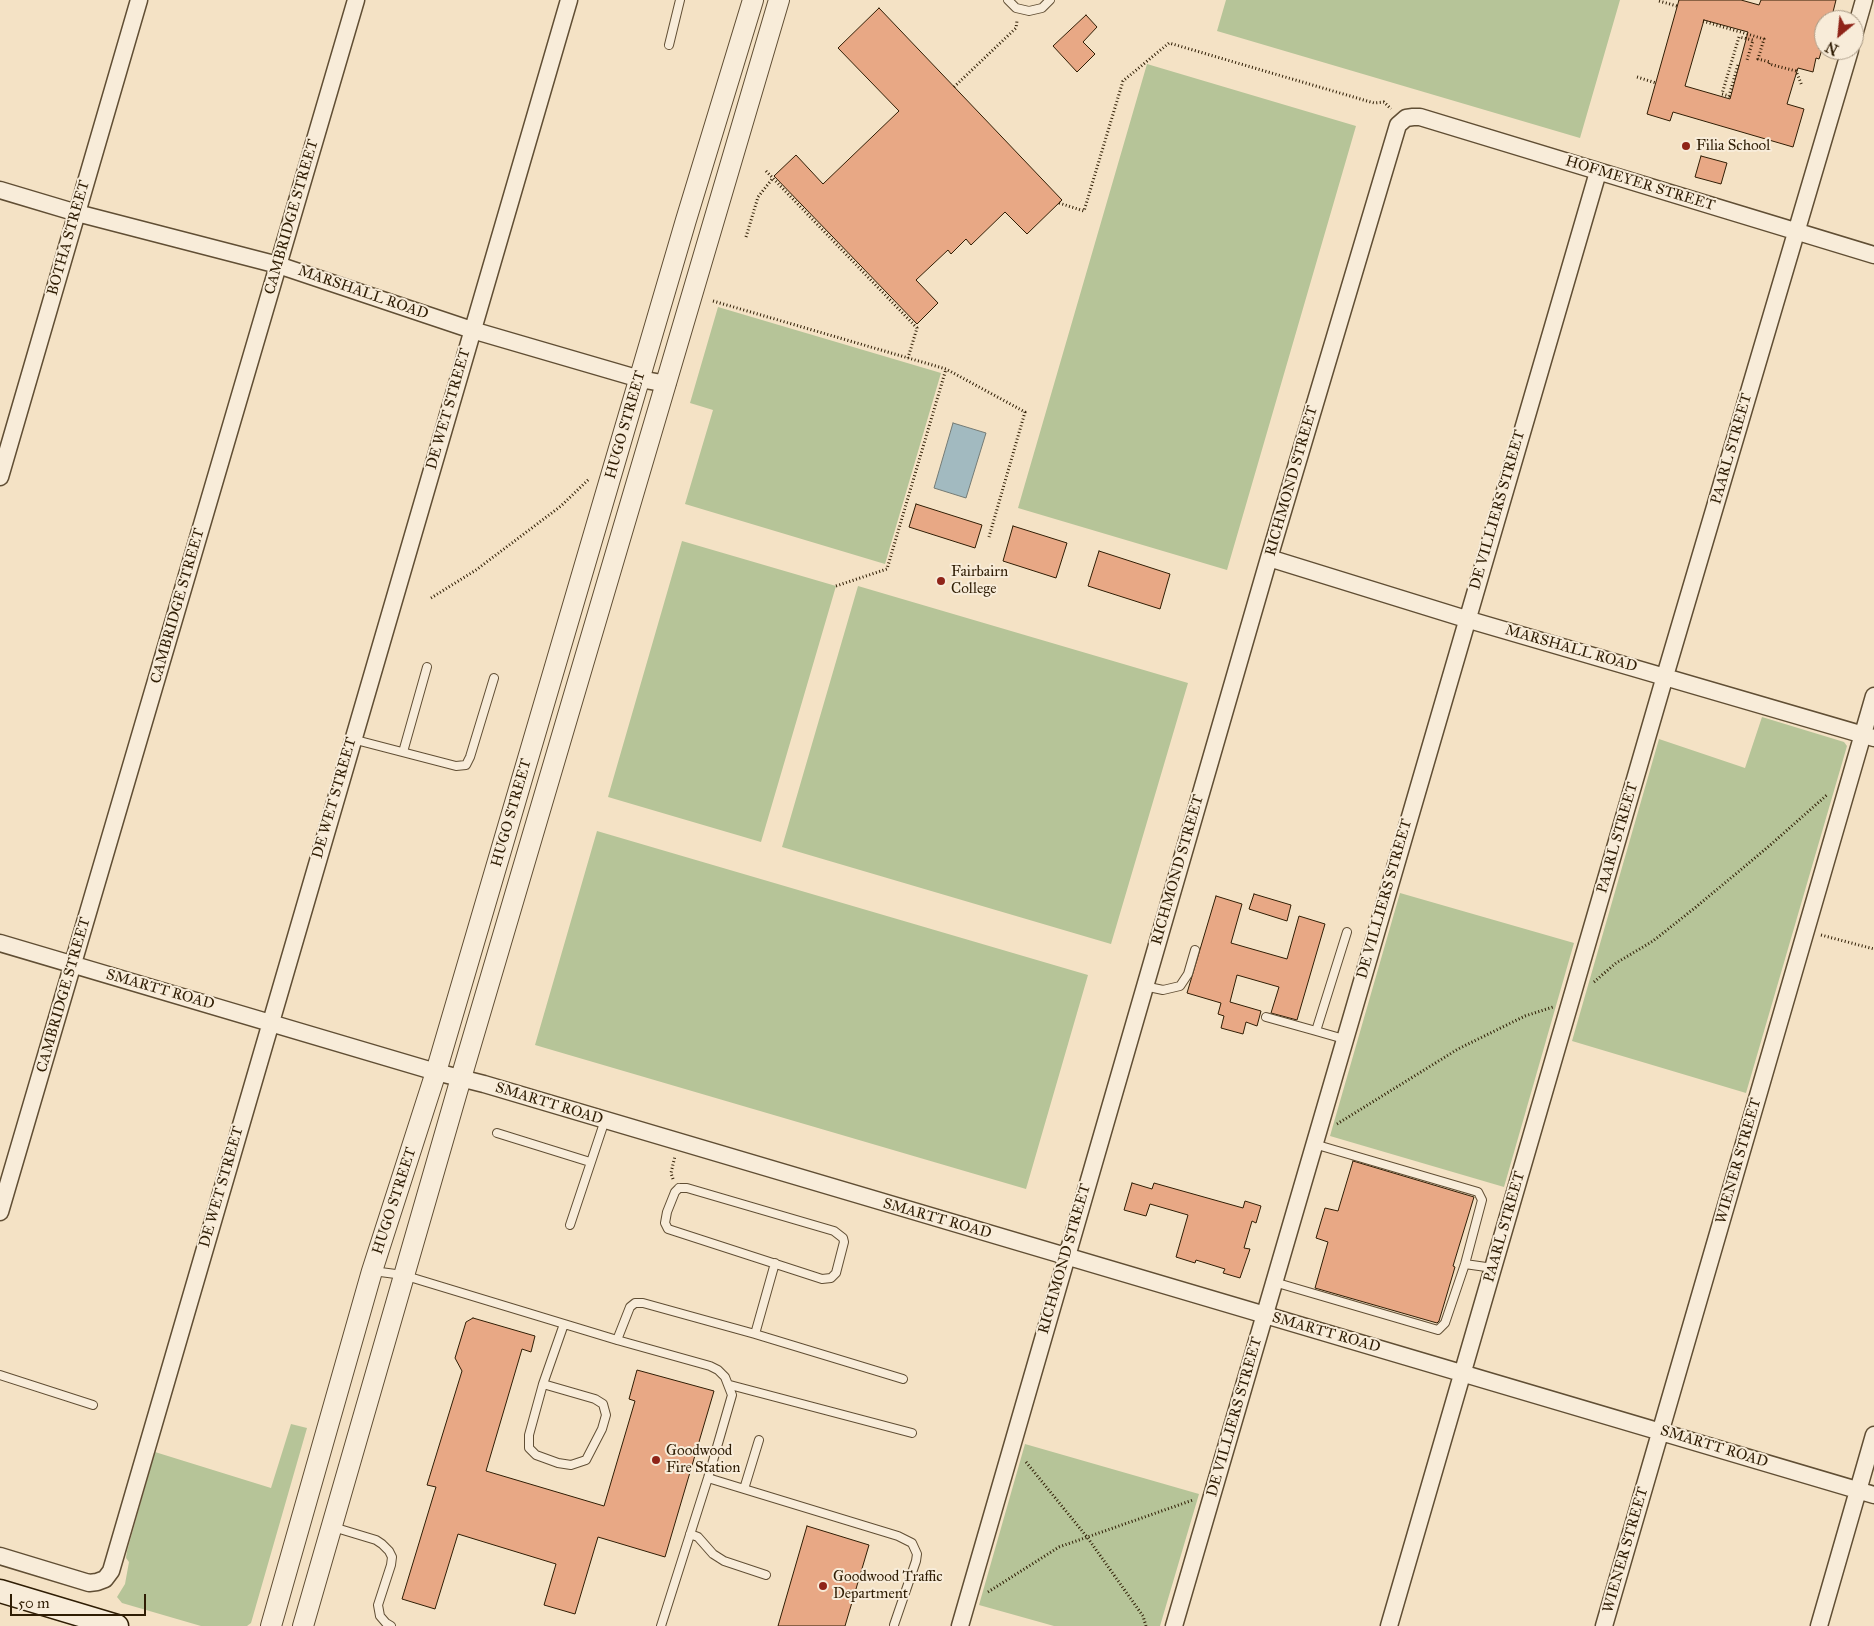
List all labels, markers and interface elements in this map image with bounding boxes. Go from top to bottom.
north arrow [1814,10,1864,60]
text: N [1823,38,1841,58]
street label: CAMBRIDGE STREET [261,137,323,297]
place label: Filia School [1696,137,1770,155]
marker: Filia School [1680,140,1692,152]
street label: HOFMEYER STREET [1563,153,1717,215]
street label: BOTHA STREET [44,178,94,298]
street label: MARSHALL ROAD [295,262,431,324]
street label: DE WET STREET [423,346,475,472]
street label: HUGO STREET [602,369,650,481]
street label: PAARL STREET [1708,391,1756,507]
street label: RICHMOND STREET [1262,404,1322,558]
street label: DE VILLIERS STREET [1467,428,1529,592]
street label: CAMBRIDGE STREET [147,526,209,686]
place label: Fairbairn College [951,563,1008,598]
marker: Fairbairn College [935,575,947,587]
street label: MARSHALL ROAD [1503,622,1639,676]
street label: DE WET STREET [309,735,361,861]
street label: HUGO STREET [488,757,536,869]
street label: PAARL STREET [1594,780,1642,896]
street label: RICHMOND STREET [1148,793,1208,947]
street label: DE VILLIERS STREET [1354,817,1416,981]
street label: CAMBRIDGE STREET [33,915,95,1075]
street label: SMARTT ROAD [104,966,216,1014]
street label: SMARTT ROAD [493,1079,605,1129]
street label: WIENER STREET [1712,1096,1766,1226]
street label: DE WET STREET [196,1124,248,1250]
street label: HUGO STREET [369,1145,421,1257]
street label: PAARL STREET [1481,1169,1529,1285]
street label: RICHMOND STREET [1035,1182,1095,1336]
street label: SMARTT ROAD [881,1195,993,1243]
street label: SMARTT ROAD [1270,1309,1382,1357]
street label: DE VILLIERS STREET [1204,1335,1266,1499]
street label: SMARTT ROAD [1658,1422,1770,1472]
place label: Goodwood Fire Station [666,1442,740,1477]
marker: Goodwood Fire Station [650,1454,662,1466]
street label: WIENER STREET [1599,1485,1653,1615]
place label: Goodwood Traffic Department [833,1568,943,1603]
marker: Goodwood Traffic Department [817,1580,829,1592]
scale bar [12,1584,149,1616]
text: 50 m [18,1594,50,1612]

